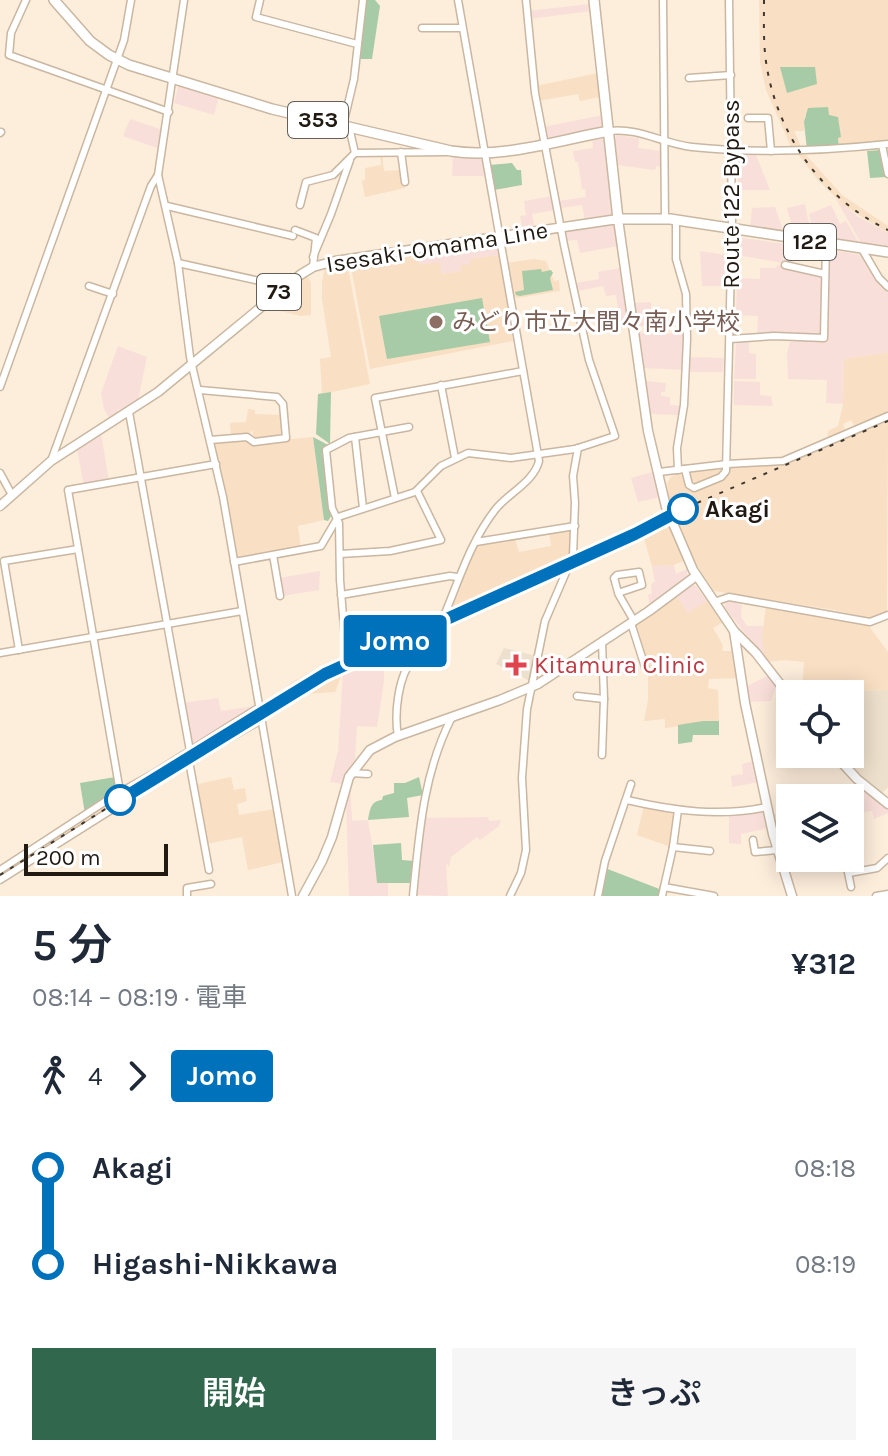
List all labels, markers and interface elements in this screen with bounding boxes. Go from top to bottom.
street label: Route 122 Bypass [717,99,745,289]
road number: 353 [288,102,348,138]
street label: Isesaki-Omama Line [324,216,550,278]
road number: 122 [784,224,836,260]
road number: 73 [257,274,301,310]
place label: みどり市立大間々南小学校 [452,308,740,336]
marker: みどり市立大間々南小学校 [427,313,445,331]
marker: Akagi [668,494,698,524]
place label: Akagi [705,495,770,523]
line badge: Jomo [339,615,451,667]
text: Jomo [360,624,430,657]
place label: Kitamura Clinic [534,651,705,679]
marker: Kitamura Clinic [505,654,527,676]
map controls [776,680,864,872]
button: locate [776,680,864,768]
button: layers [776,784,864,872]
unlabelled marker [105,785,135,815]
scale bar [24,840,168,876]
text: 200 m [36,845,101,871]
text: 5 分 [32,920,112,971]
text: ¥312 [791,946,856,982]
text: 08:14 – 08:19 · 電車 [32,982,247,1013]
icon: walk [32,1054,76,1098]
icon: forward [115,1054,159,1098]
text: Jomo [187,1059,257,1092]
text: 4 [88,1061,103,1092]
text: Akagi [92,1150,173,1186]
text: 08:18 [794,1153,856,1184]
text: Higashi-Nikkawa [92,1246,338,1282]
text: 08:19 [795,1249,856,1280]
button: 開始 [32,1348,436,1440]
button: きっぷ [452,1348,856,1440]

